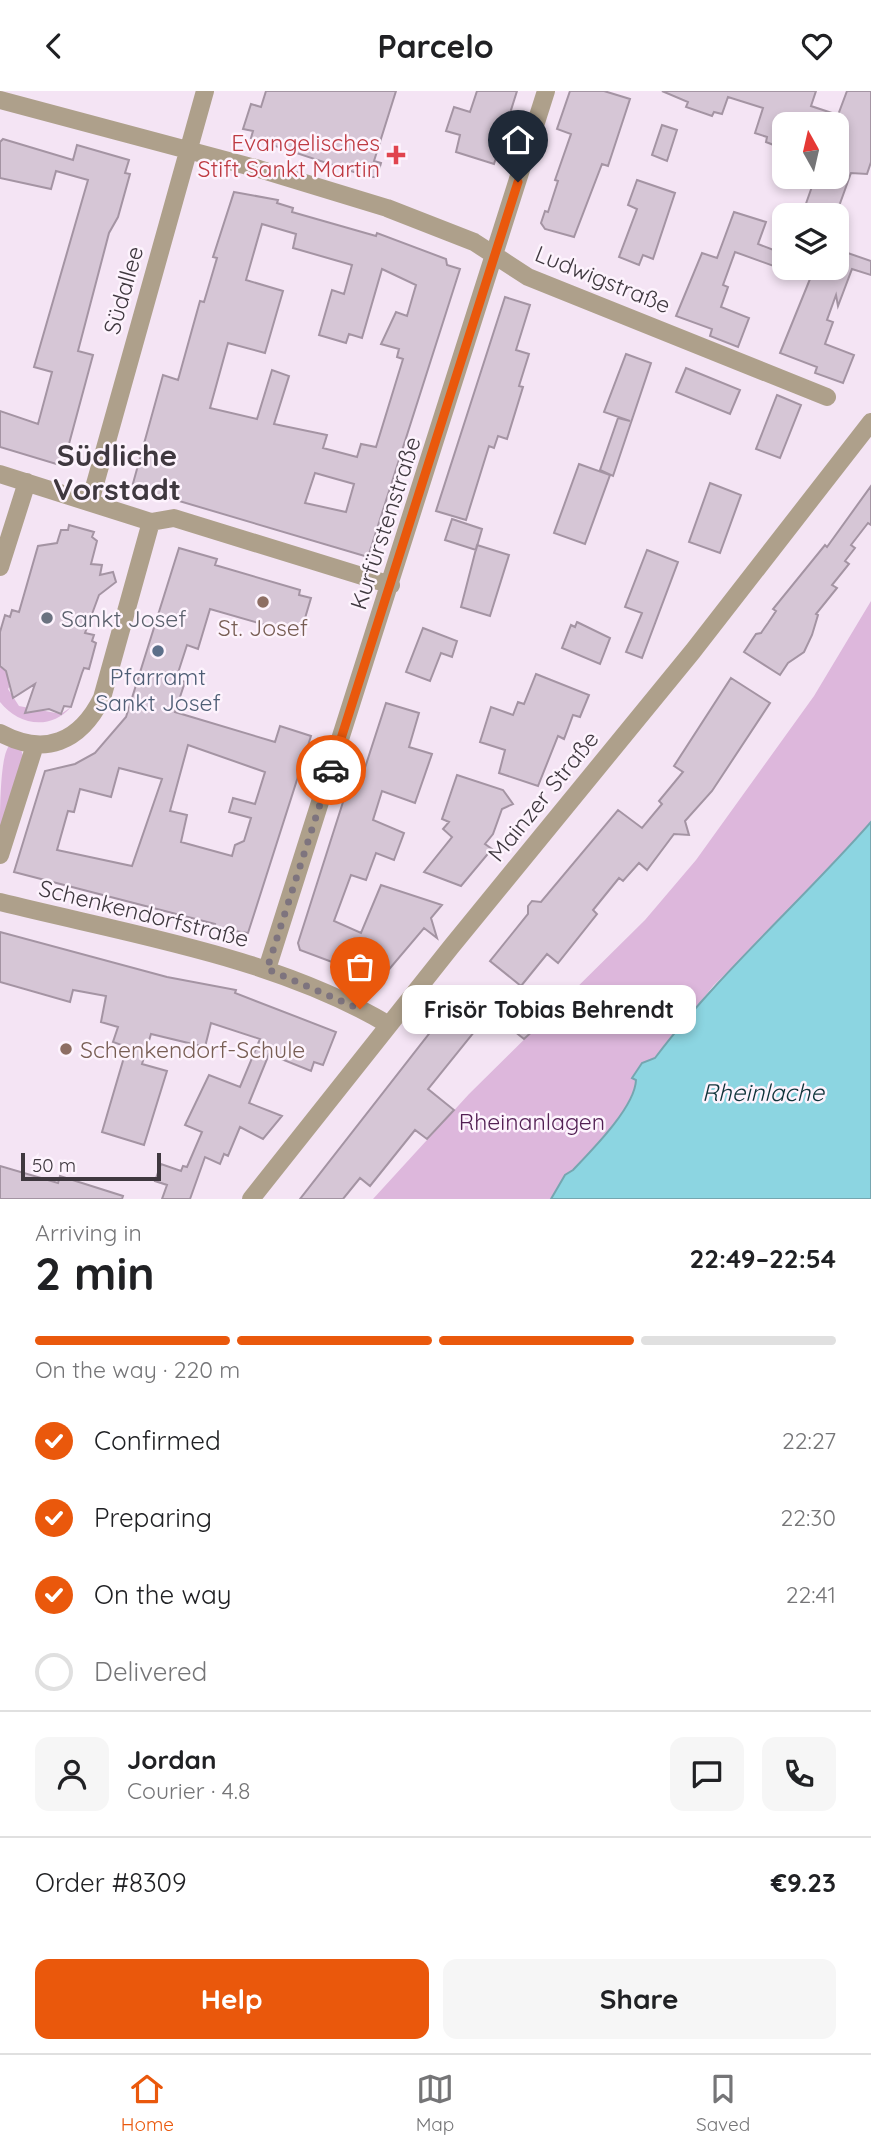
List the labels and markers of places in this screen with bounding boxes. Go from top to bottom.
pin [488,110,548,182]
place label: Evangelisches Stift Sankt Martin [198,128,380,183]
marker: Evangelisches Stift Sankt Martin [386,145,406,165]
marker: St. Josef [255,594,271,610]
place label: Sankt Josef [61,604,187,633]
marker: Sankt Josef [39,610,55,626]
place label: St. Josef [218,613,308,642]
marker: Pfarramt Sankt Josef [150,643,166,659]
place label: Pfarramt Sankt Josef [95,662,221,717]
pin [330,937,390,1009]
callout: Frisör Tobias Behrendt [402,985,696,1033]
place label: Schenkendorf-Schule [80,1035,305,1064]
marker: Schenkendorf-Schule [58,1041,74,1057]

